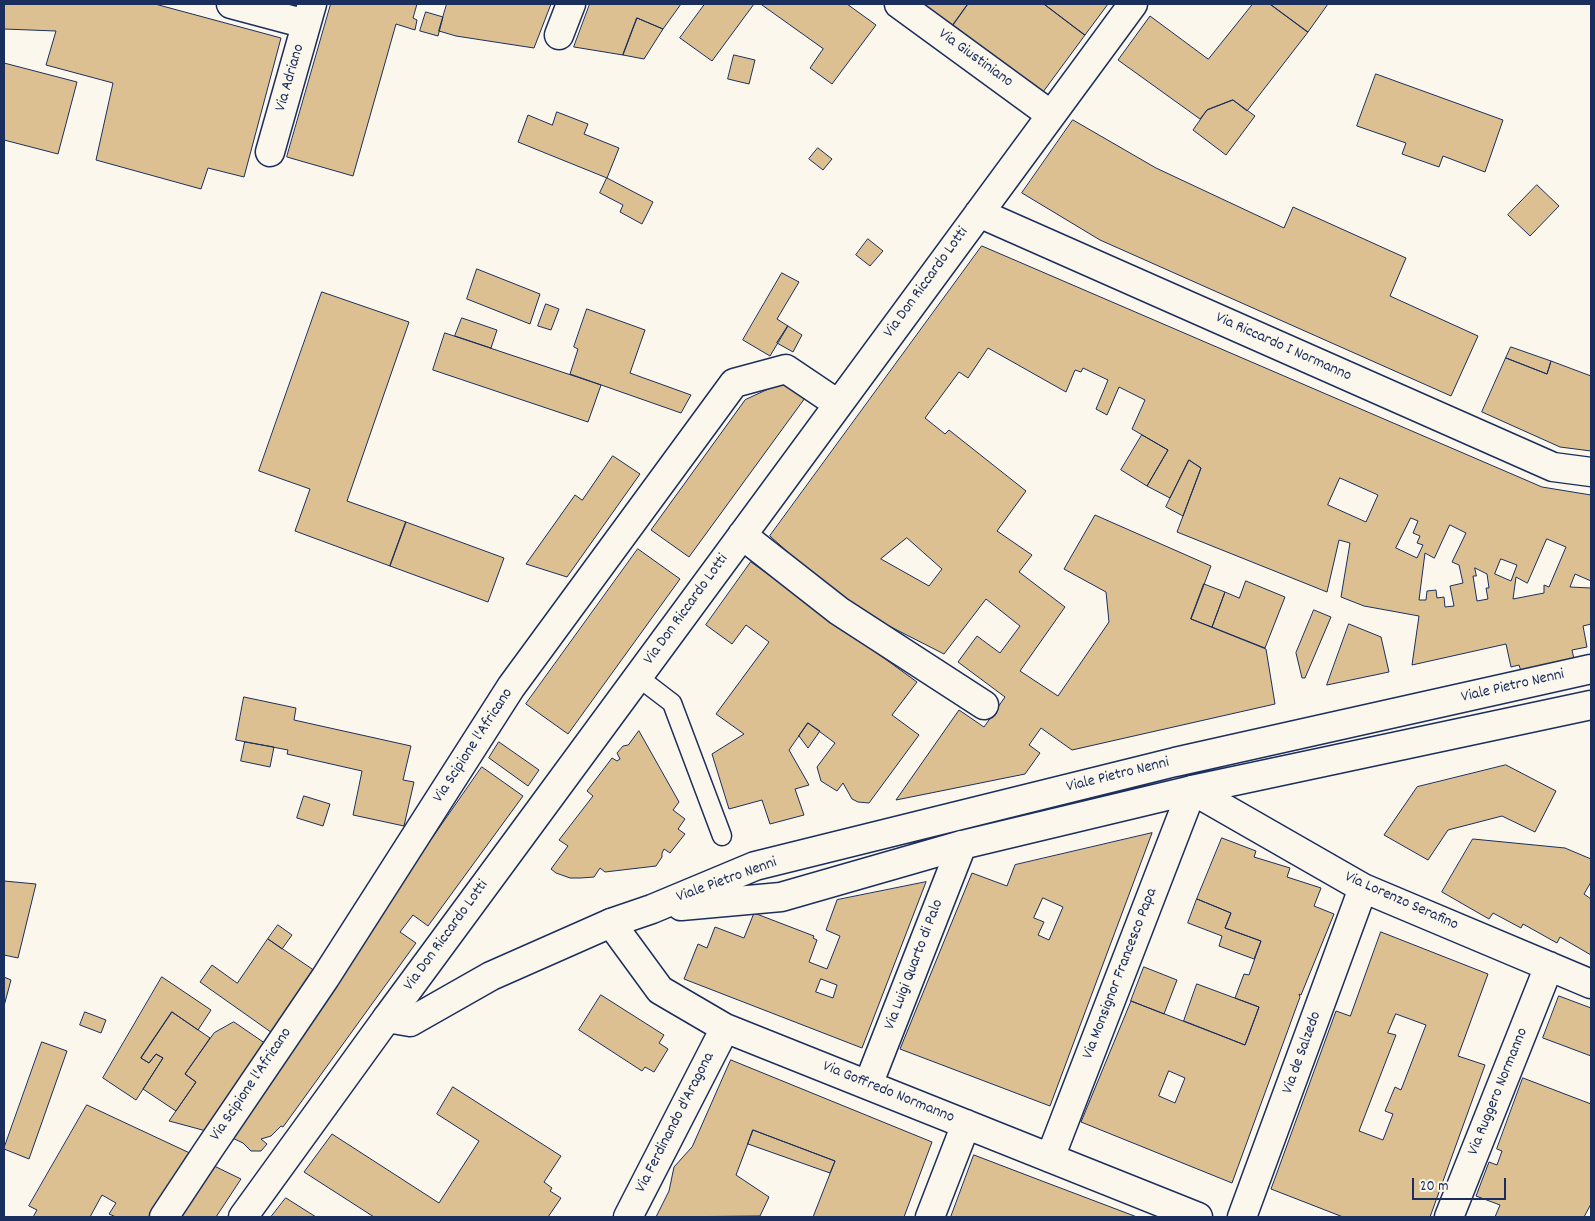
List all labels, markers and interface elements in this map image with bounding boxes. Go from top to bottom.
street label: Via Giustiniano [934,25,1016,93]
street label: Via Adriano [272,42,310,114]
street label: Via Don Riccardo Lotti [880,224,974,342]
street label: Via Riccardo I Normanno [1212,309,1354,387]
street label: Via Don Riccardo Lotti [640,551,734,669]
street label: Viale Pietro Nenni [1460,666,1566,708]
street label: Via Scipione l'Africano [430,685,518,807]
street label: Viale Pietro Nenni [1065,754,1171,798]
street label: Viale Pietro Nenni [674,854,780,908]
street label: Via Lorenzo Serafino [1341,868,1461,936]
street label: Via Don Riccardo Lotti [400,877,494,995]
street label: Via Monsignor Francesco Papa [1080,886,1162,1062]
street label: Via Luigi Quarto di Palo [881,897,949,1033]
street label: Via de Salzedo [1279,1009,1327,1097]
street label: Via Scipione l'Africano [207,1025,297,1145]
street label: Via Ruggero Normanno [1465,1026,1533,1158]
street label: Via Ferdinando d'Aragona [632,1050,720,1196]
street label: Via Goffredo Normanno [819,1058,957,1128]
scale bar [1415,1168,1509,1200]
text: 20 m [1420,1176,1448,1198]

